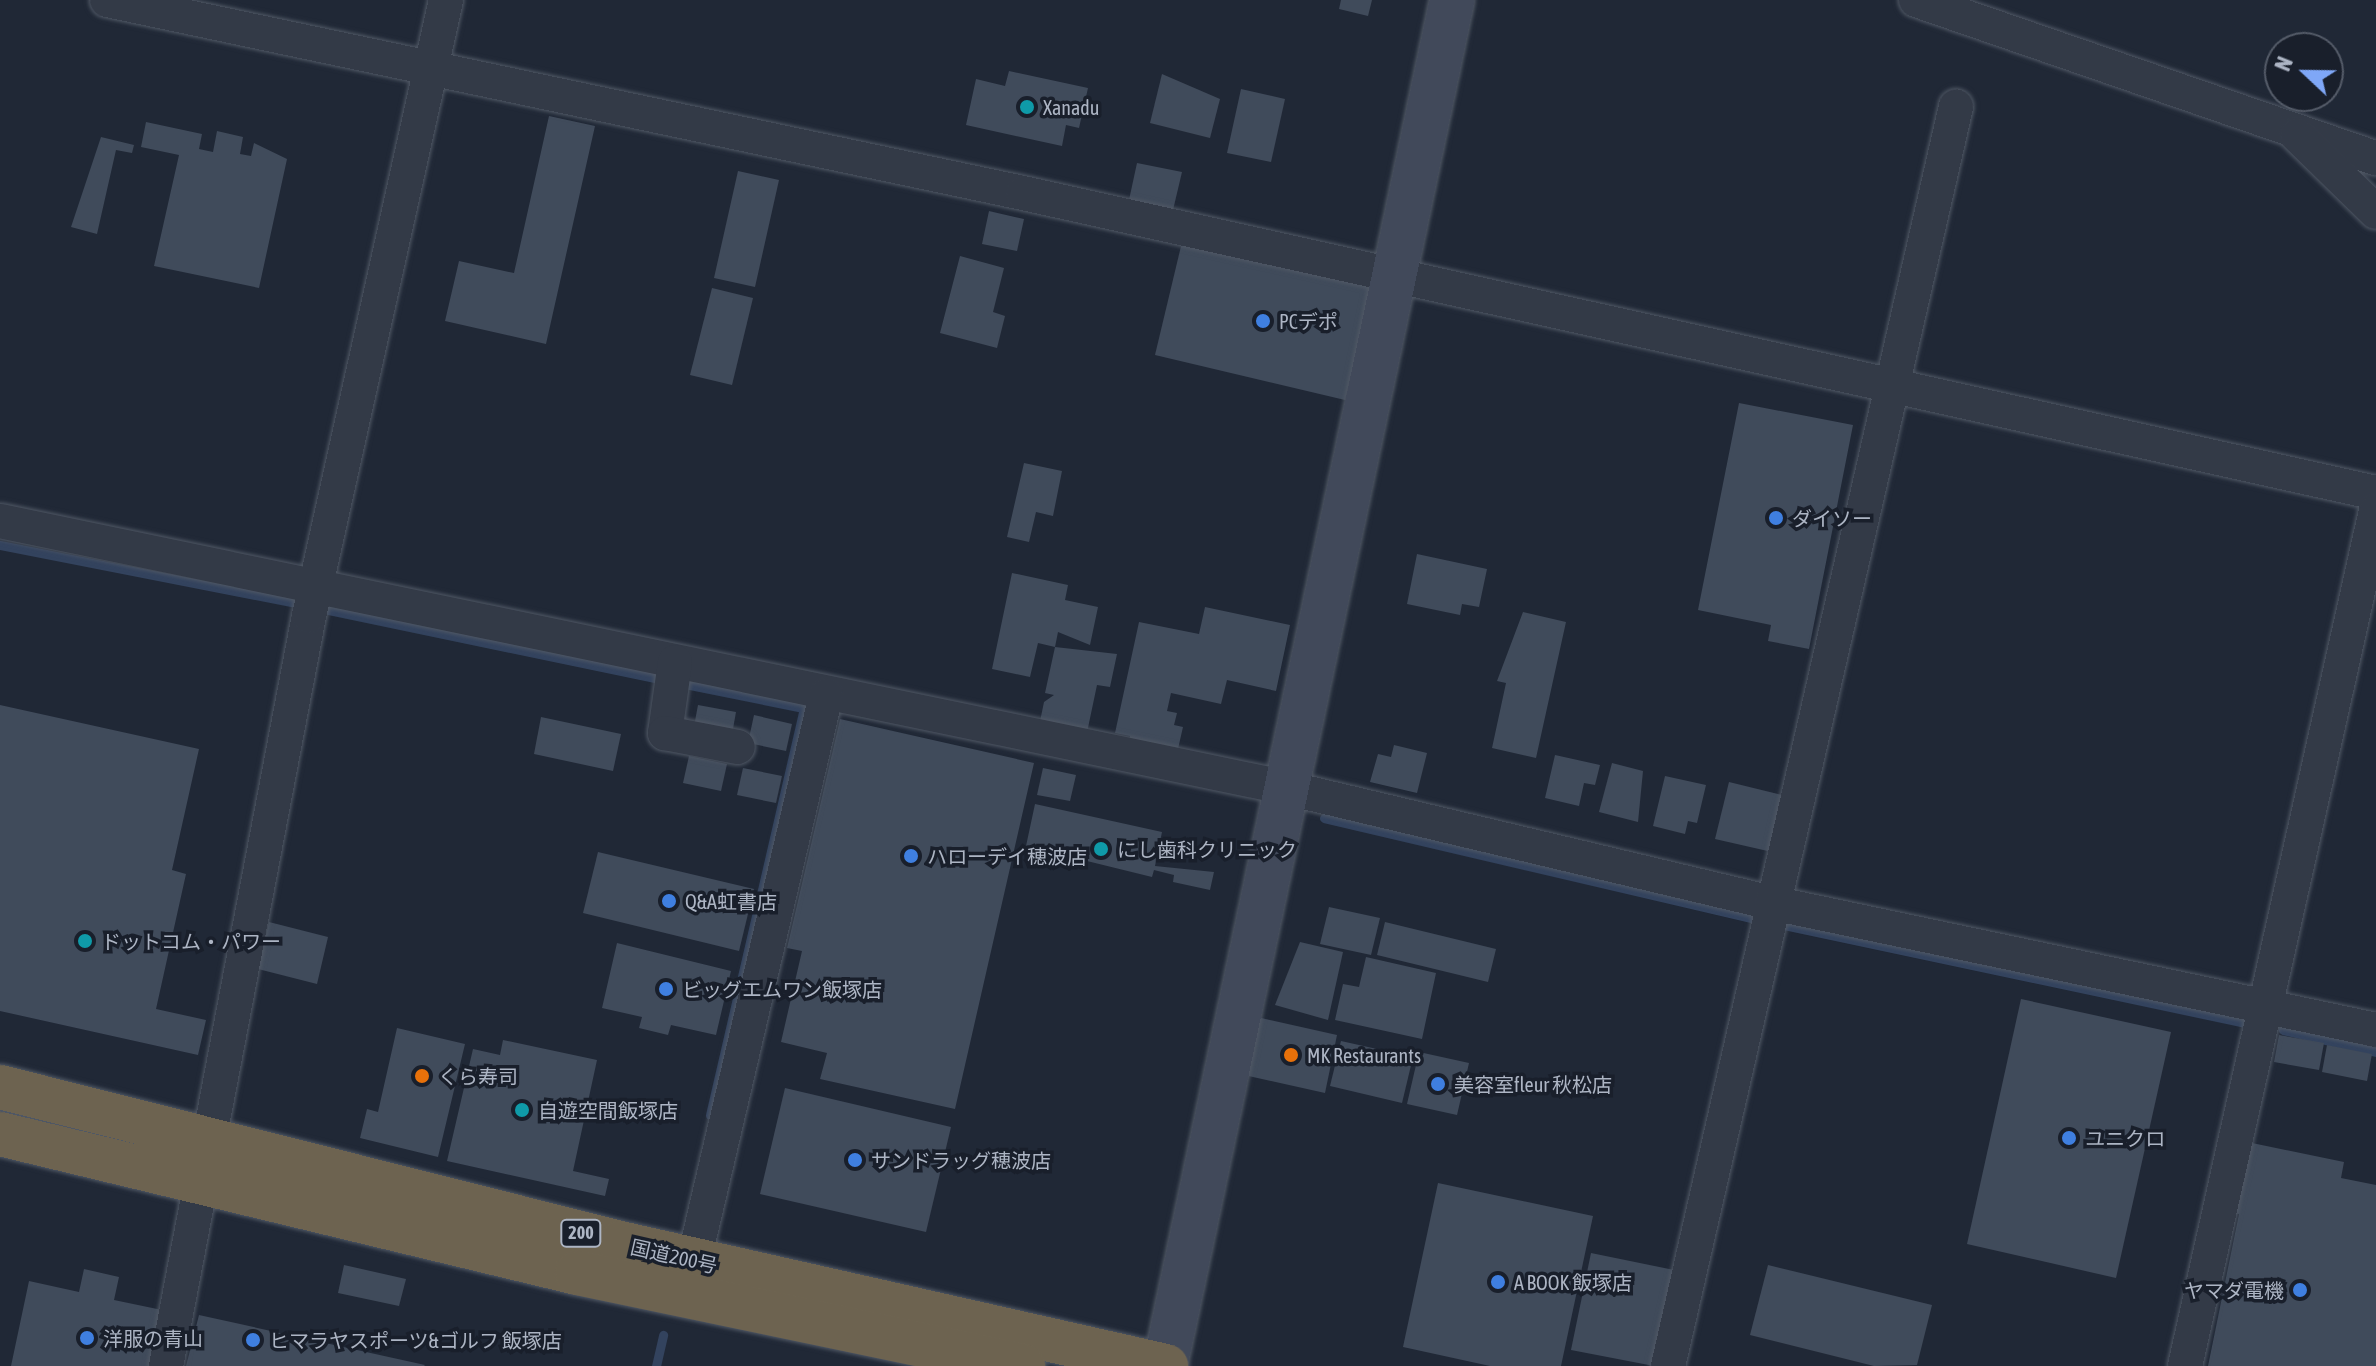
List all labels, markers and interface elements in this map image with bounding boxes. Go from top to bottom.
north arrow [2264,32,2344,112]
text: N [2269,53,2298,75]
place label: Xanadu [1043,95,1099,119]
marker: Xanadu [1018,98,1036,116]
place label: PCデポ [1279,309,1338,333]
marker: PCデポ [1254,312,1272,330]
place label: ダイソー [1792,506,1872,530]
marker: ダイソー [1767,509,1785,527]
place label: にし歯科クリニック [1117,837,1297,861]
marker: にし歯科クリニック [1092,840,1110,858]
place label: ハローデイ穂波店 [927,844,1087,868]
marker: ハローデイ穂波店 [902,847,920,865]
place label: Q&A虹書店 [685,889,777,913]
marker: Q&A虹書店 [660,892,678,910]
place label: ドットコム・パワー [101,929,281,953]
marker: ドットコム・パワー [76,932,94,950]
place label: ビッグエムワン飯塚店 [682,977,882,1001]
marker: ビッグエムワン飯塚店 [657,980,675,998]
place label: MK Restaurants [1307,1043,1421,1067]
marker: MK Restaurants [1282,1046,1300,1064]
place label: くら寿司 [438,1064,518,1088]
marker: くら寿司 [413,1067,431,1085]
place label: 美容室fleur 秋松店 [1454,1072,1612,1096]
marker: 美容室fleur 秋松店 [1429,1075,1447,1093]
place label: 自遊空間飯塚店 [538,1098,678,1122]
marker: 自遊空間飯塚店 [513,1101,531,1119]
place label: ユニクロ [2085,1126,2165,1150]
marker: ユニクロ [2060,1129,2078,1147]
place label: サンドラッグ穂波店 [871,1148,1051,1172]
marker: サンドラッグ穂波店 [846,1151,864,1169]
road number: 200 [559,1219,603,1247]
street label: 国道200号 [628,1234,720,1278]
place label: A BOOK 飯塚店 [1514,1270,1632,1294]
marker: A BOOK 飯塚店 [1489,1273,1507,1291]
place label: ヤマダ電機 [2184,1278,2284,1302]
marker: ヤマダ電機 [2291,1281,2309,1299]
place label: 洋服の青山 [103,1326,203,1350]
place label: ヒマラヤスポーツ&ゴルフ 飯塚店 [269,1328,562,1352]
marker: 洋服の青山 [78,1329,96,1347]
marker: ヒマラヤスポーツ&ゴルフ 飯塚店 [244,1331,262,1349]

